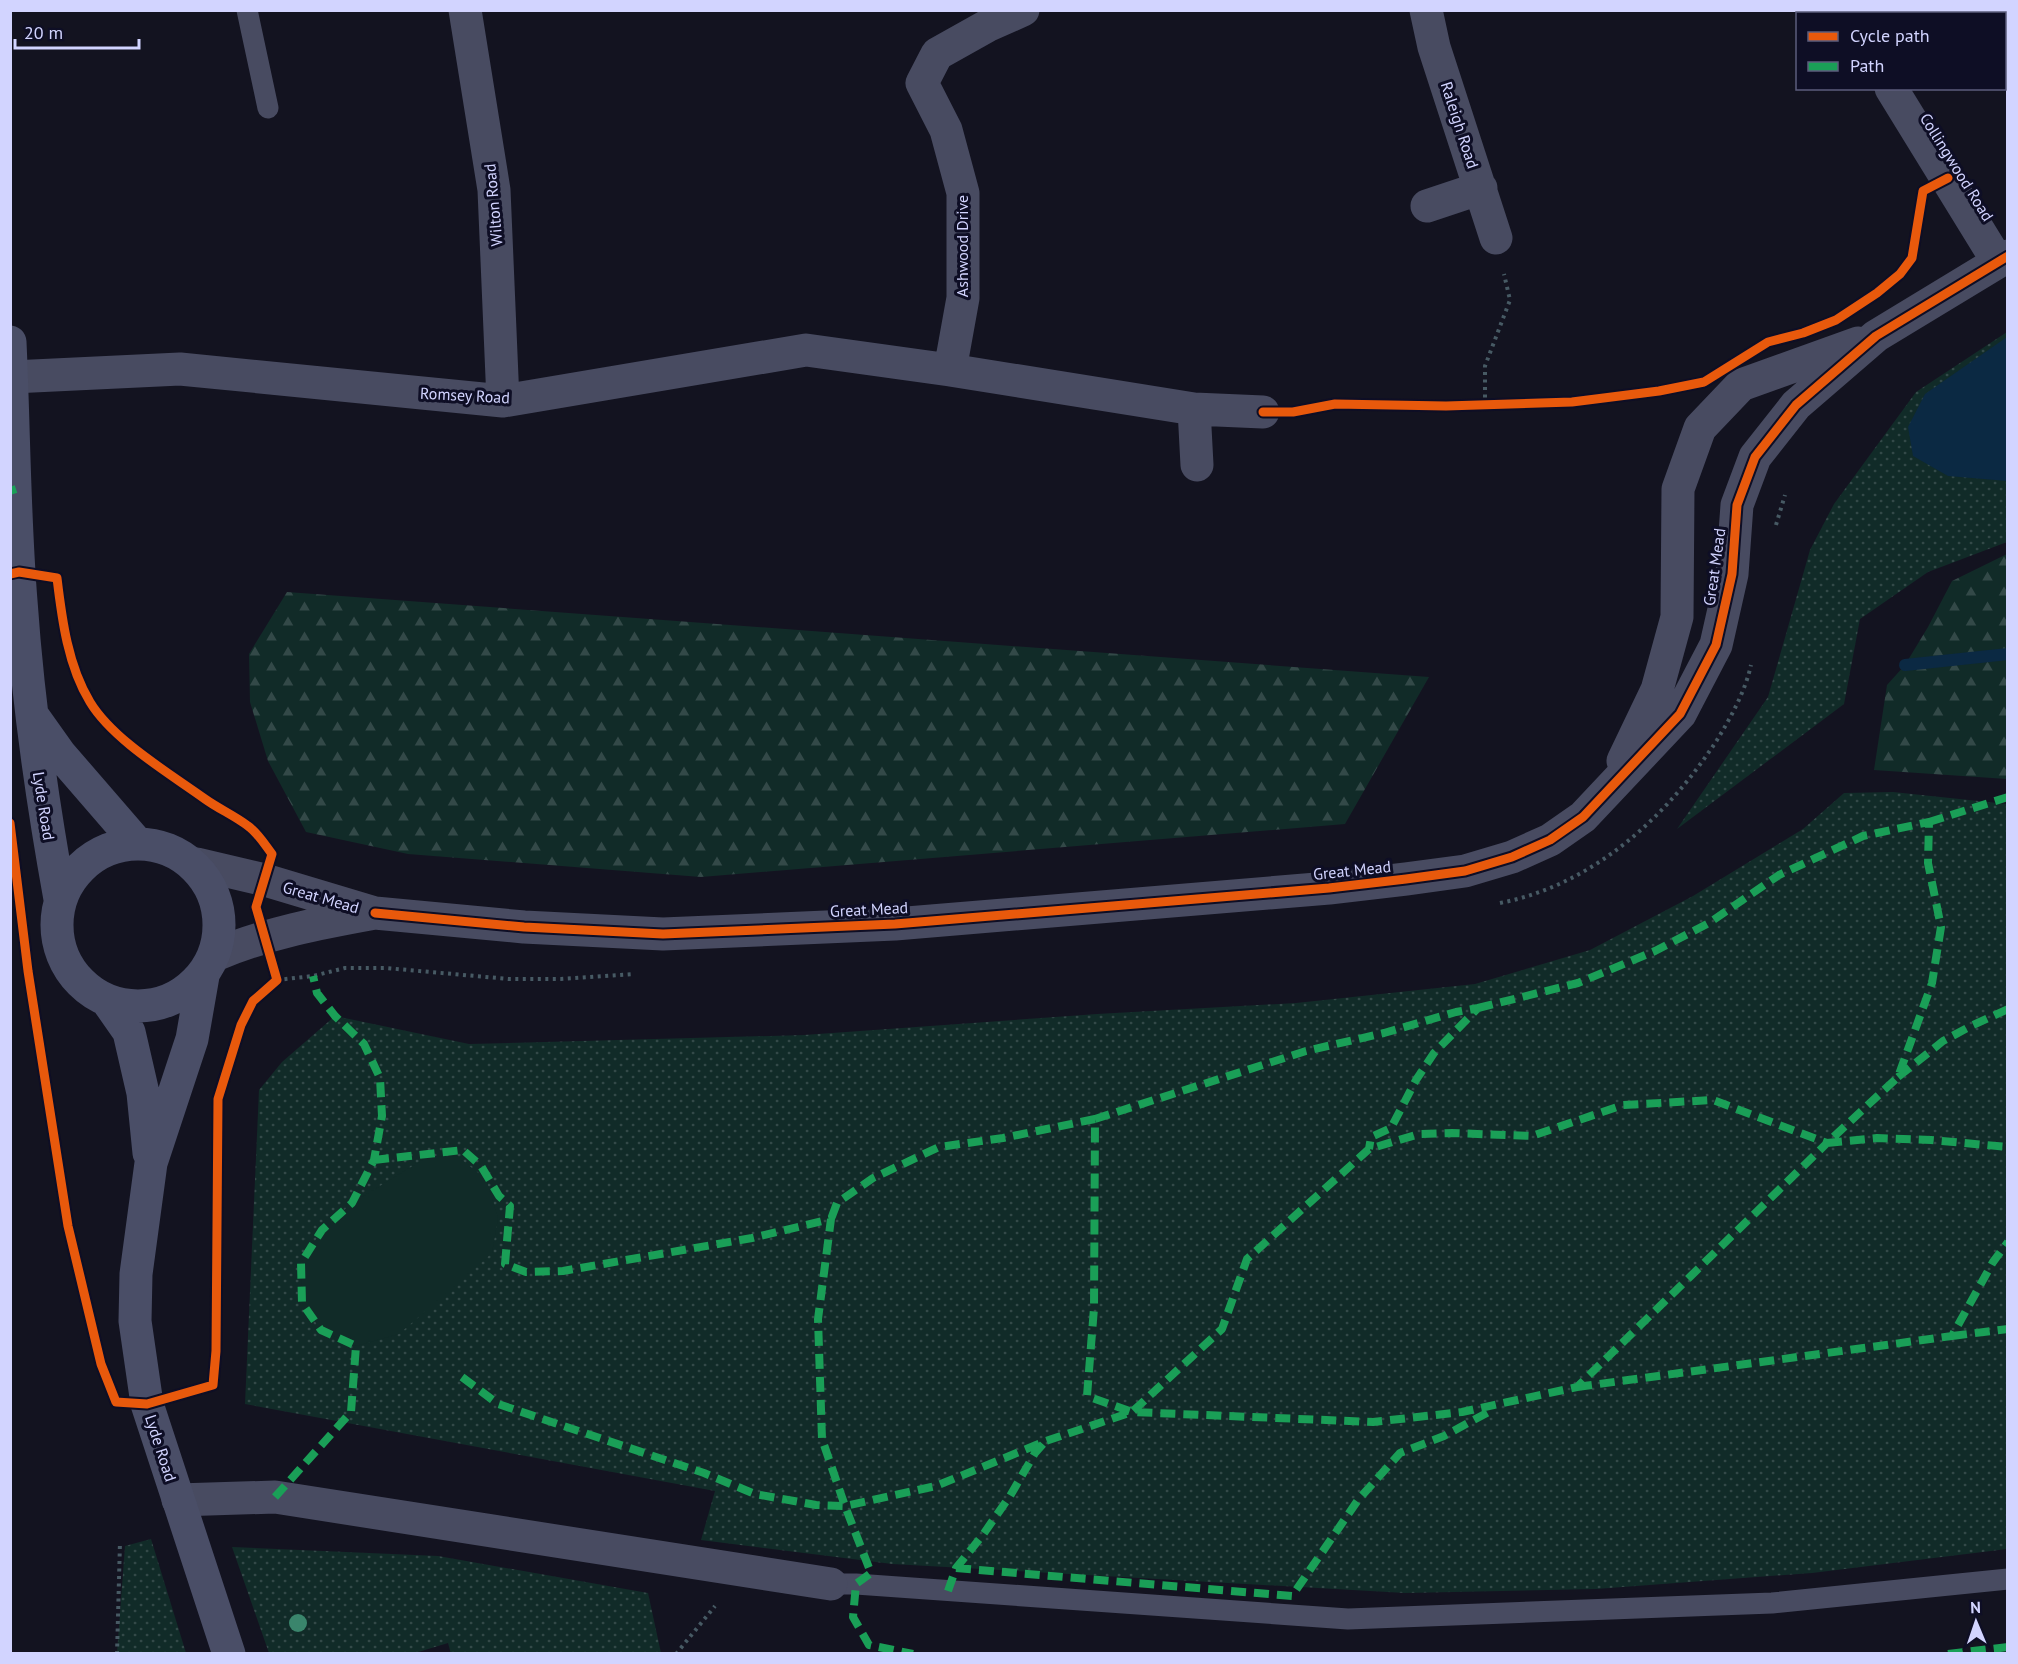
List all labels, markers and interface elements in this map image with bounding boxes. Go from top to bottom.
scale bar [15,12,140,50]
legend [1796,12,2006,90]
text: 20 m [24,21,63,44]
text: Cycle path [1850,24,1930,47]
text: Path [1850,54,1884,77]
street label: Raleigh Road [1437,79,1483,171]
street label: Collingwood Road [1916,109,1998,225]
street label: Wilton Road [479,163,507,247]
street label: Ashwood Drive [952,195,972,297]
street label: Romsey Road [420,383,510,407]
street label: Great Mead [1699,527,1729,607]
street label: Lyde Road [29,770,59,842]
street label: Great Mead [1312,856,1392,884]
street label: Great Mead [281,877,361,917]
street label: Great Mead [829,897,909,921]
street label: Lyde Road [141,1412,181,1484]
north arrow [1946,1592,2006,1652]
text: N [1970,1597,1981,1617]

